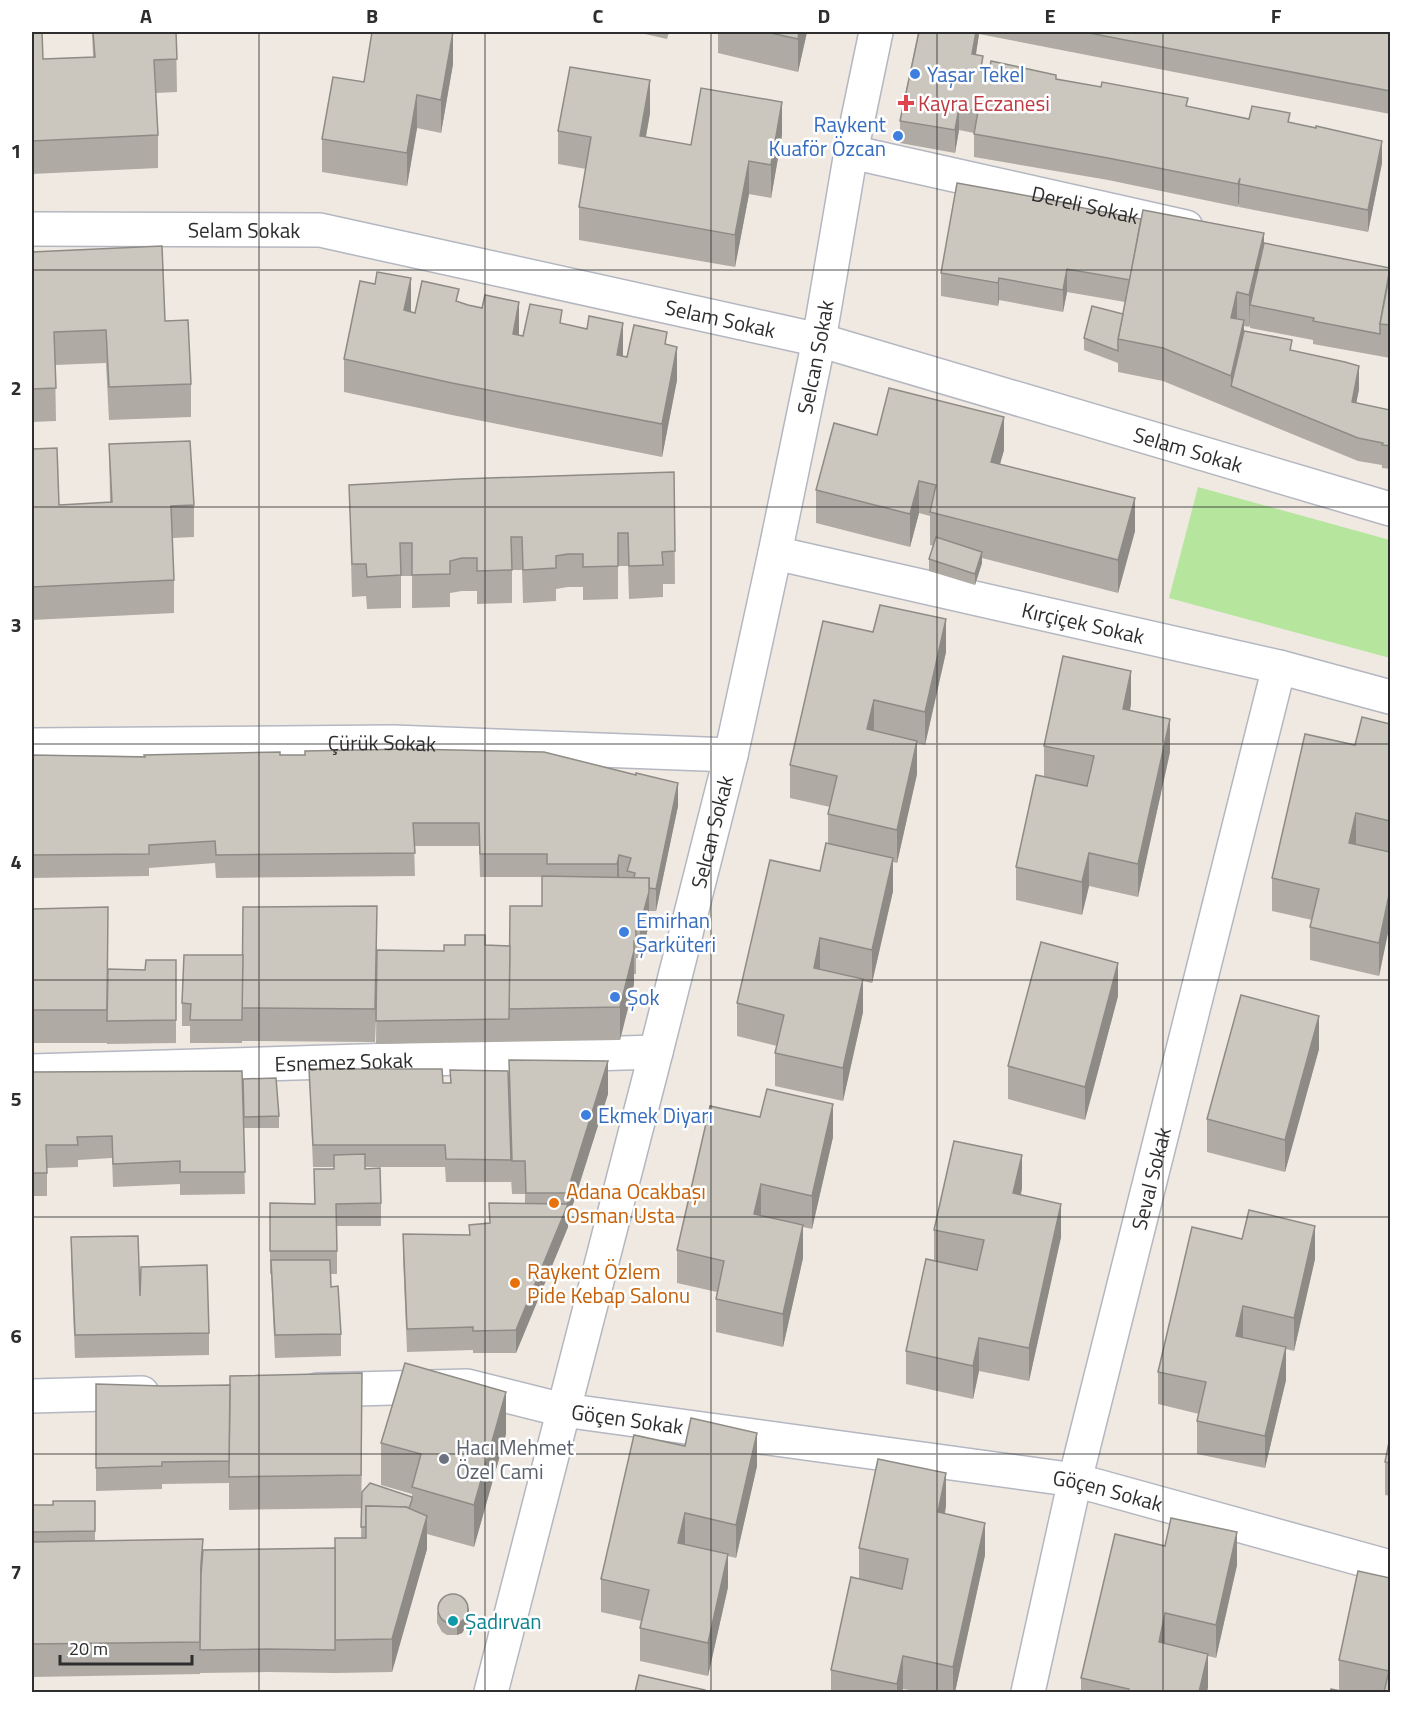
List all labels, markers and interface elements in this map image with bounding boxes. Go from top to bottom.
text: A [140,0,152,31]
text: B [366,0,378,31]
text: C [593,0,604,31]
text: D [818,0,830,31]
text: E [1044,0,1056,31]
text: F [1271,0,1282,31]
place label: Yaşar Tekel [927,58,1025,90]
marker: Yaşar Tekel [908,67,922,81]
place label: Kayra Eczanesi [918,87,1050,119]
marker: Kayra Eczanesi [899,96,913,110]
place label: Raykent Kuaför Özcan [769,108,887,164]
marker: Raykent Kuaför Özcan [891,129,905,143]
text: 1 [10,135,22,166]
street label: Dereli Sokak [1029,177,1142,232]
street label: Selam Sokak [188,214,300,246]
street label: Selam Sokak [662,291,779,346]
street label: Selcan Sokak [788,298,842,417]
text: 2 [10,372,22,403]
street label: Selam Sokak [1130,418,1247,481]
street label: Kırçiçek Sokak [1019,593,1148,652]
text: 3 [10,609,22,640]
street label: Çürük Sokak [328,726,437,760]
street label: Selcan Sokak [682,772,741,892]
text: 4 [10,846,22,877]
place label: Emirhan Şarküteri [636,904,716,960]
marker: Emirhan Şarküteri [617,925,631,939]
place label: Şok [627,981,660,1013]
marker: Şok [608,990,622,1004]
street label: Esnemez Sokak [274,1043,414,1080]
text: 5 [10,1083,22,1114]
place label: Ekmek Diyarı [598,1099,713,1131]
marker: Ekmek Diyarı [579,1108,593,1122]
street label: Seval Sokak [1122,1124,1179,1233]
place label: Adana Ocakbaşı Osman Usta [566,1175,706,1231]
marker: Adana Ocakbaşı Osman Usta [547,1196,561,1210]
place label: Raykent Özlem Pide Kebap Salonu [527,1255,690,1311]
marker: Raykent Özlem Pide Kebap Salonu [508,1276,522,1290]
text: 6 [10,1320,22,1351]
street label: Göçen Sokak [569,1395,685,1442]
place label: Hacı Mehmet Özel Cami [456,1431,575,1487]
marker: Hacı Mehmet Özel Cami [437,1452,451,1466]
street label: Göçen Sokak [1051,1461,1167,1520]
text: 7 [10,1556,22,1587]
place label: Şadırvan [465,1605,542,1637]
marker: Şadırvan [446,1614,460,1628]
scale bar [60,1628,192,1666]
text: 20 m [69,1635,108,1662]

